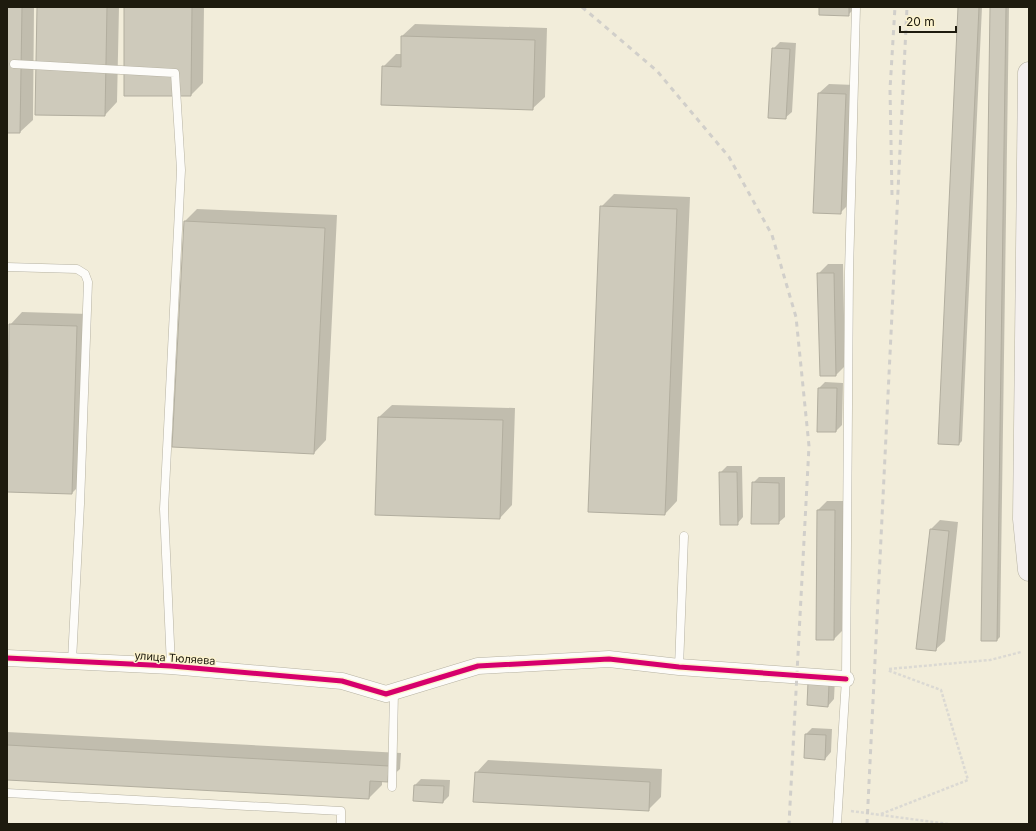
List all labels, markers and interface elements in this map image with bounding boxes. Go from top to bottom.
scale bar [900,8,956,34]
text: 20 m [906,14,935,29]
street label: улица Тюляева [134,648,216,668]

